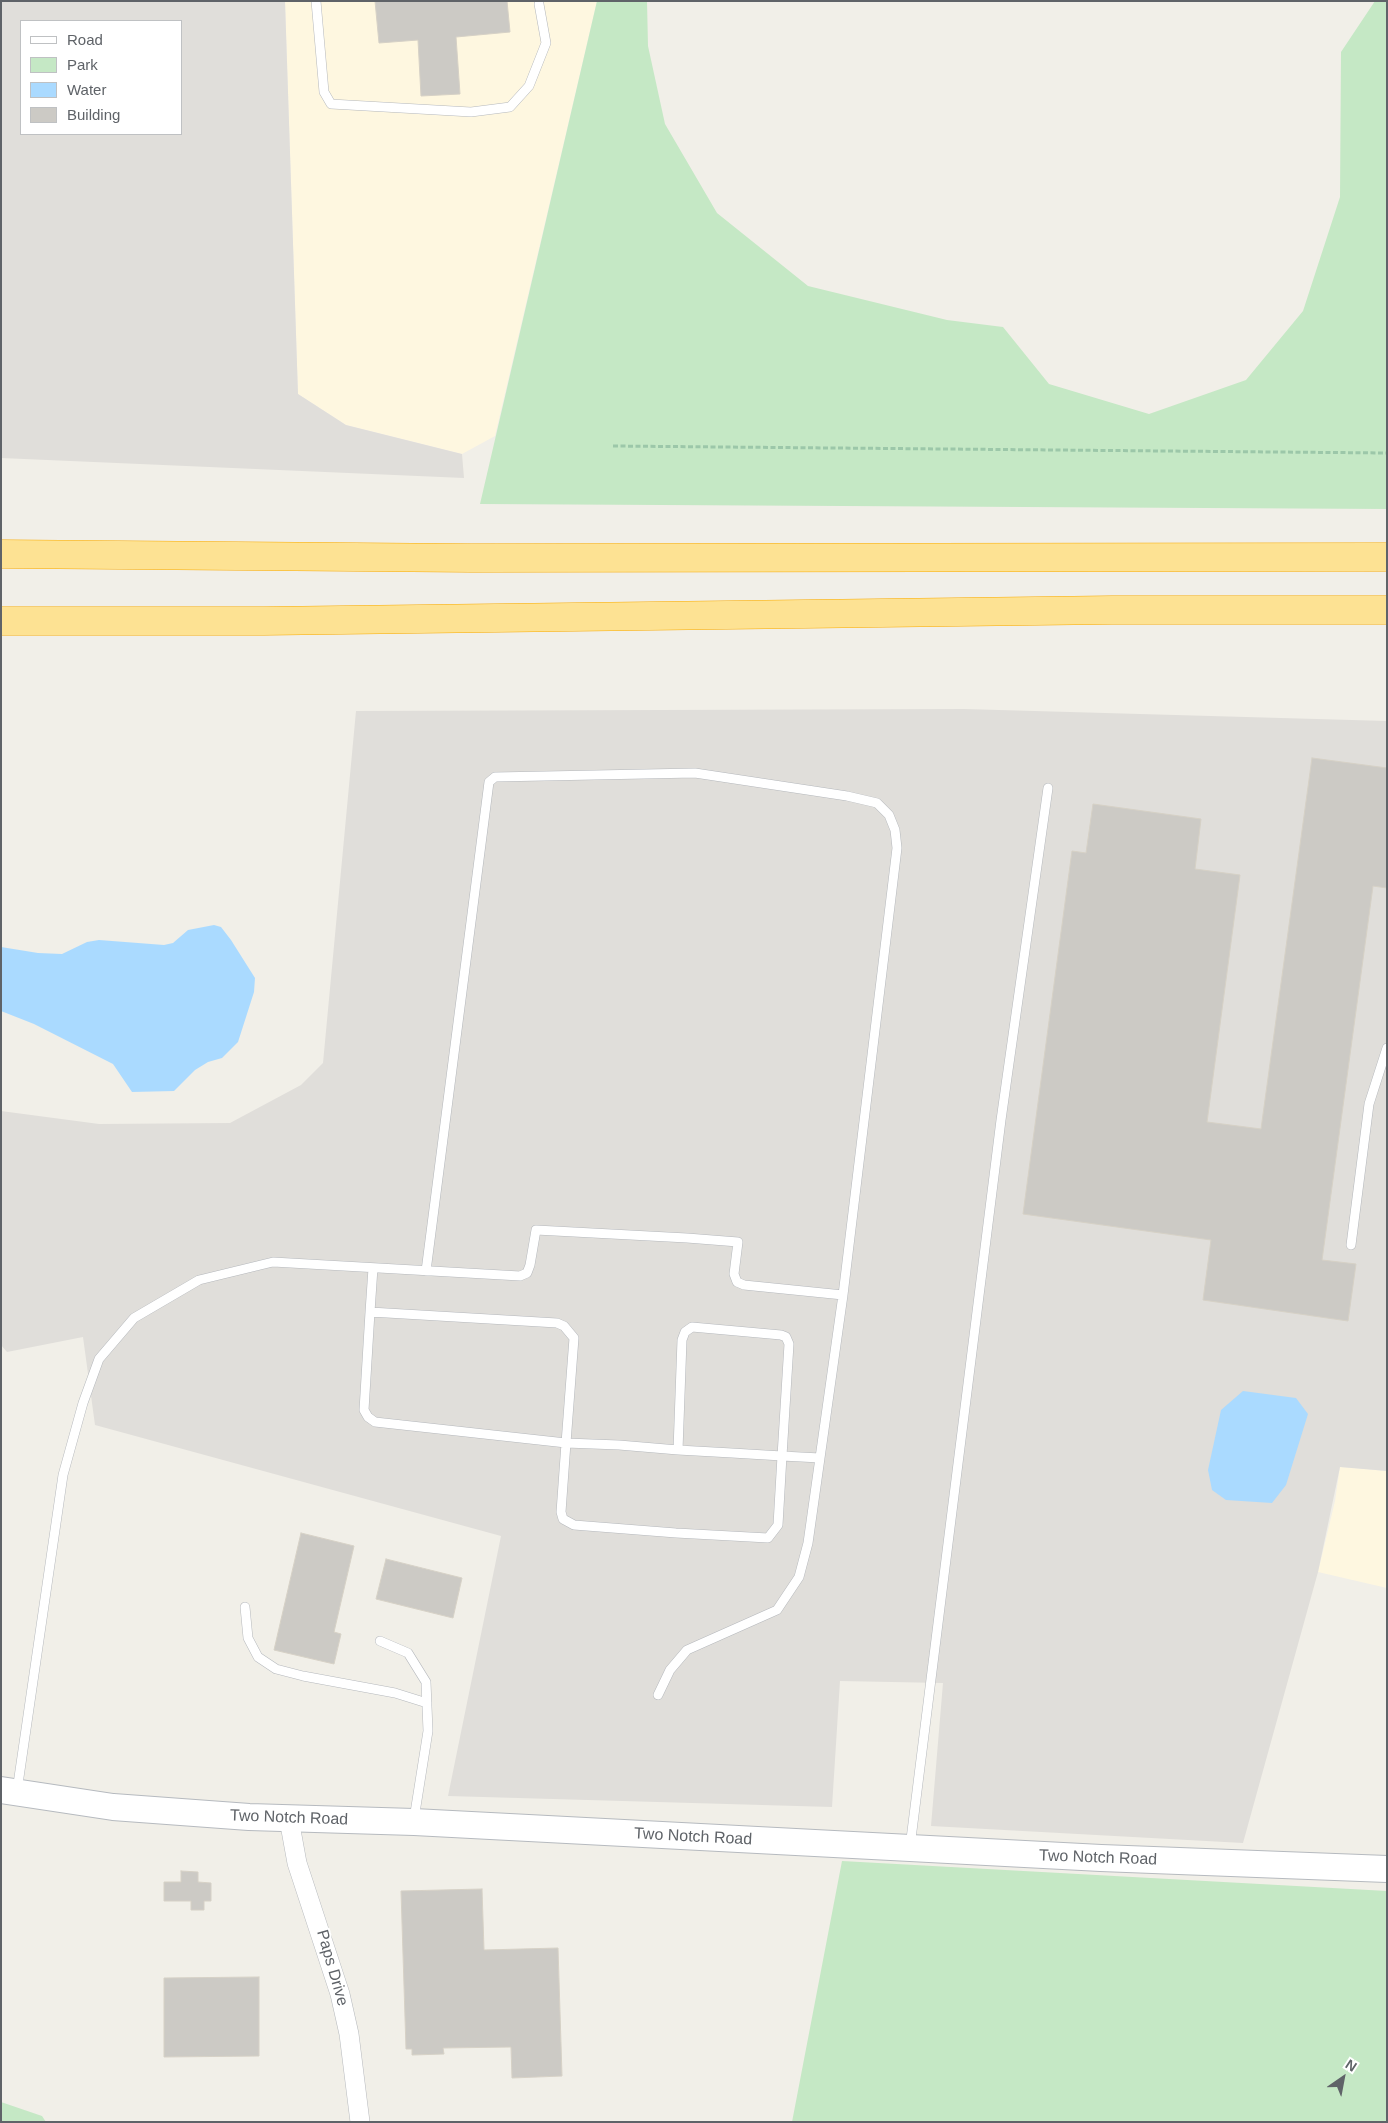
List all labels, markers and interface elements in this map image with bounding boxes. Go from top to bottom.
legend [20,20,182,135]
text: Road [67,31,103,48]
text: Park [67,56,98,73]
text: Water [67,81,106,98]
text: Building [67,106,120,123]
street label: Two Notch Road [230,1806,348,1830]
street label: Two Notch Road [633,1824,753,1850]
street label: Two Notch Road [1039,1846,1157,1870]
street label: Paps Drive [312,1928,352,2008]
north arrow [1318,2053,1368,2103]
text: N [1343,2056,1360,2075]

